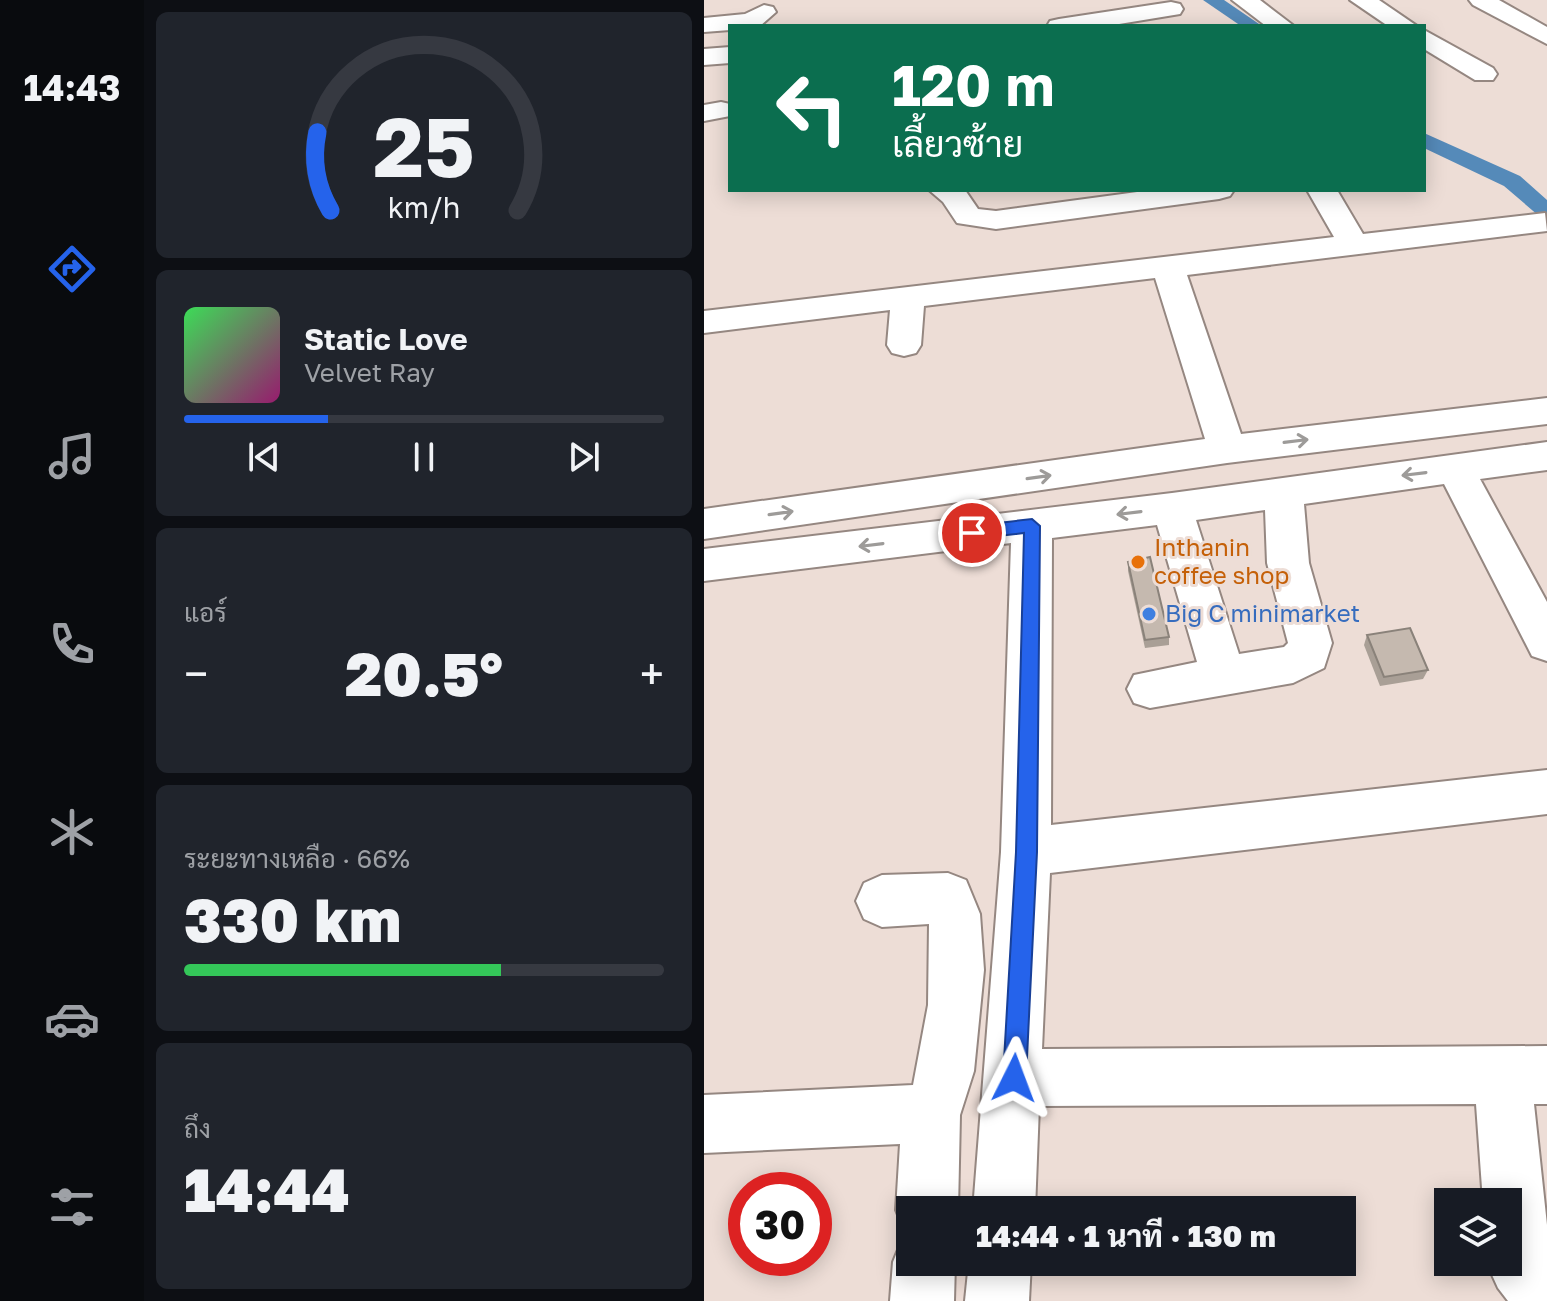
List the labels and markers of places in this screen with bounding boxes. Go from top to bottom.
pin [938,499,1006,567]
place label: Inthanin coffee shop [1154,532,1289,589]
marker: Inthanin coffee shop [1129,553,1147,571]
place label: Big C minimarket [1165,598,1360,627]
marker: Big C minimarket [1140,605,1158,623]

